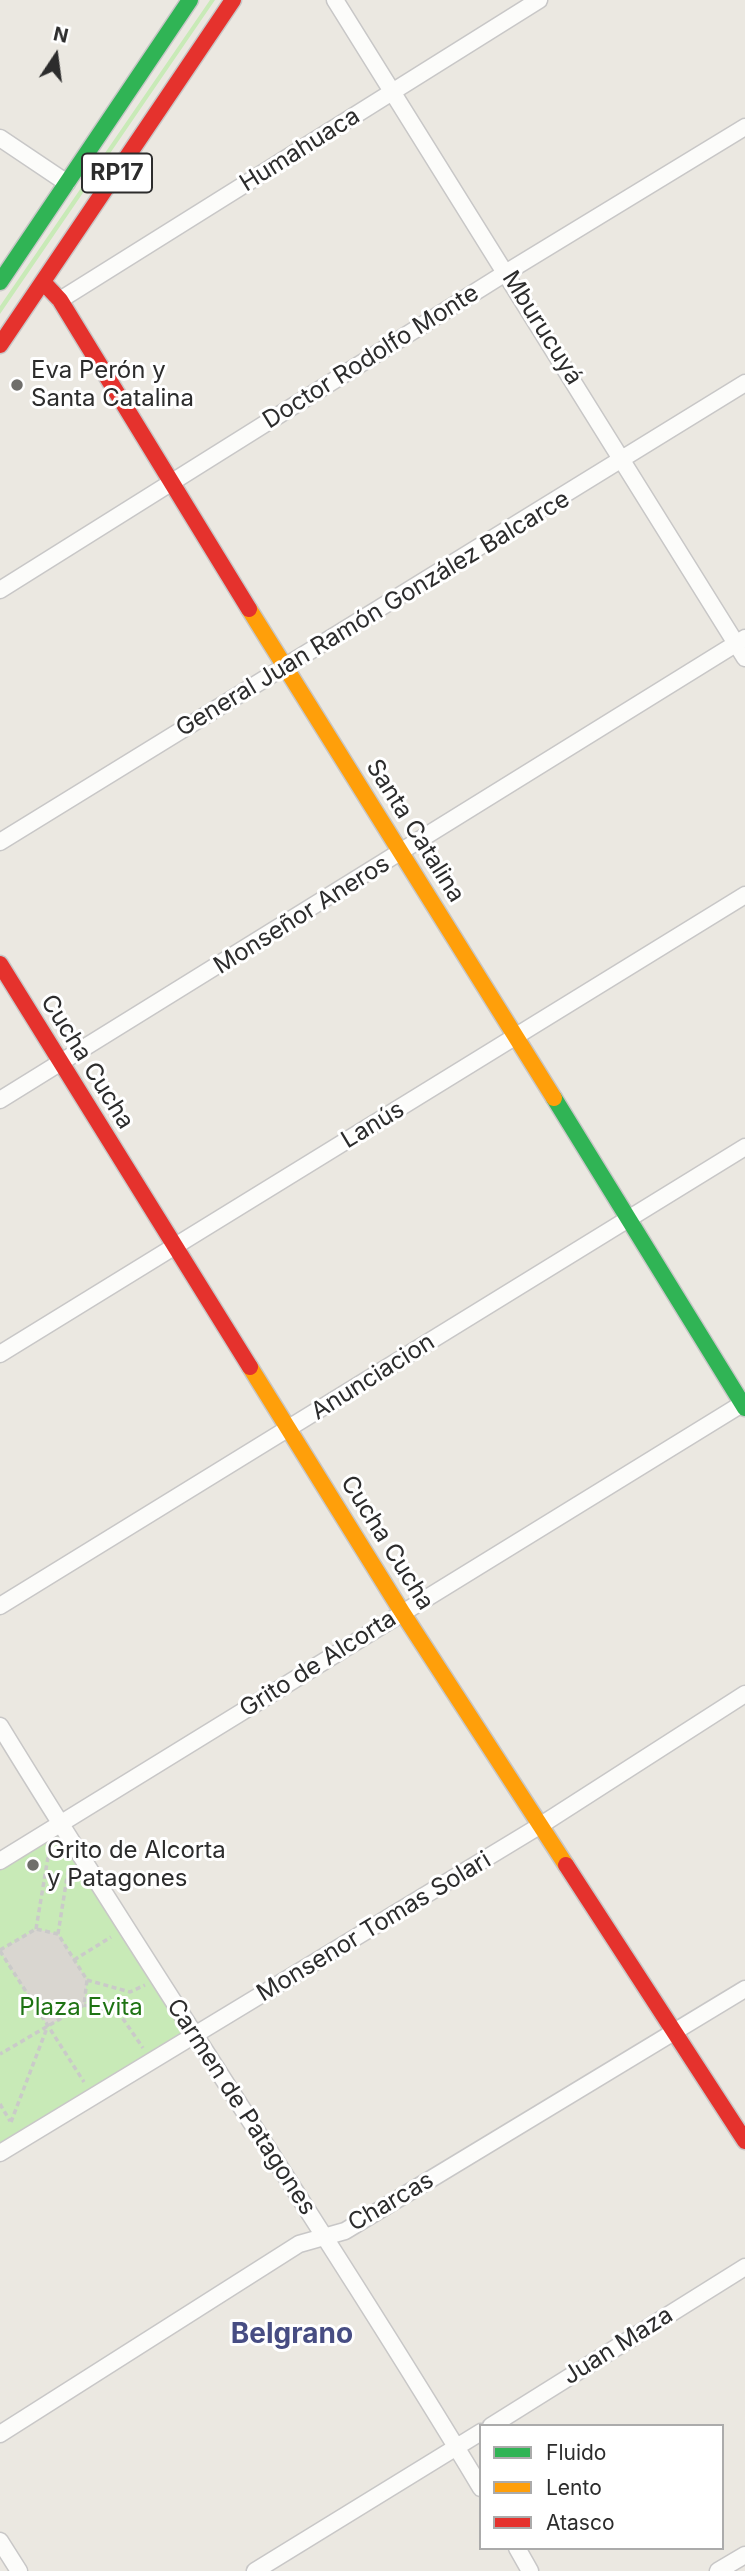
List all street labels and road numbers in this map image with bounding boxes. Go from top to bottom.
street label: Humahuaca [235,102,365,198]
road number: RP17 [82,154,152,192]
street label: Mburucuyá [496,266,588,390]
street label: Doctor Rodolfo Monte [258,279,484,435]
street label: General Juan Ramón González Balcarce [171,485,575,743]
street label: Santa Catalina [360,754,470,908]
street label: Monseñor Aneros [209,849,395,981]
street label: Cucha Cucha [34,990,140,1134]
street label: Lanús [336,1095,410,1155]
street label: Anunciacion [306,1328,440,1426]
street label: Cucha Cucha [334,1471,440,1615]
street label: Grito de Alcorta [235,1604,401,1724]
street label: Monsenor Tomas Solari [252,1846,496,2008]
street label: Carmen de Patagones [160,1993,322,2221]
street label: Charcas [343,2166,439,2238]
street label: Juan Maza [558,2301,678,2391]

